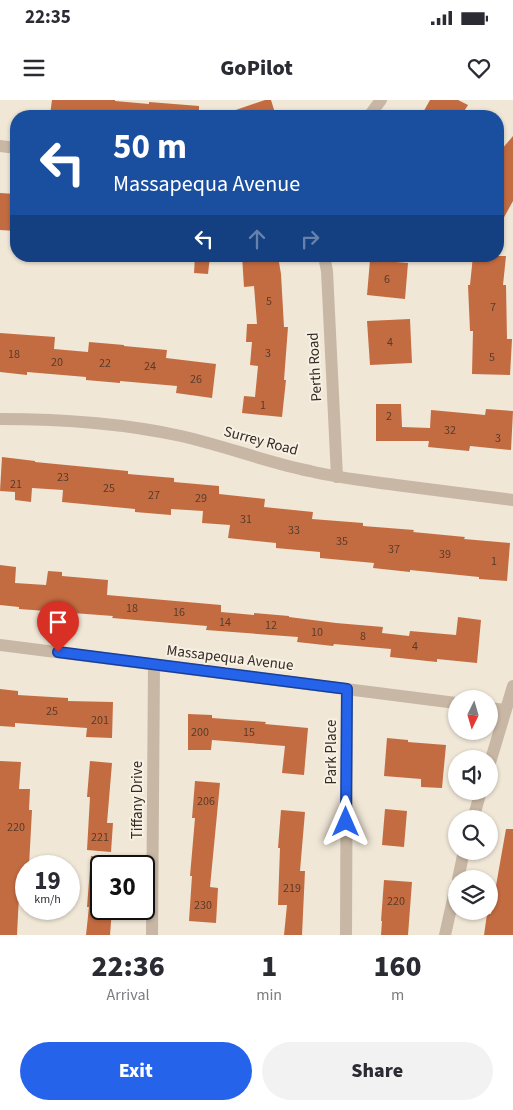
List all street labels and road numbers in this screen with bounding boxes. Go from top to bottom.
street label: Perth Road [303,332,327,402]
street label: Surrey Road [222,421,300,461]
street label: Massapequa Avenue [165,640,295,676]
street label: Park Place [321,720,342,784]
street label: Tiffany Drive [127,761,148,839]

